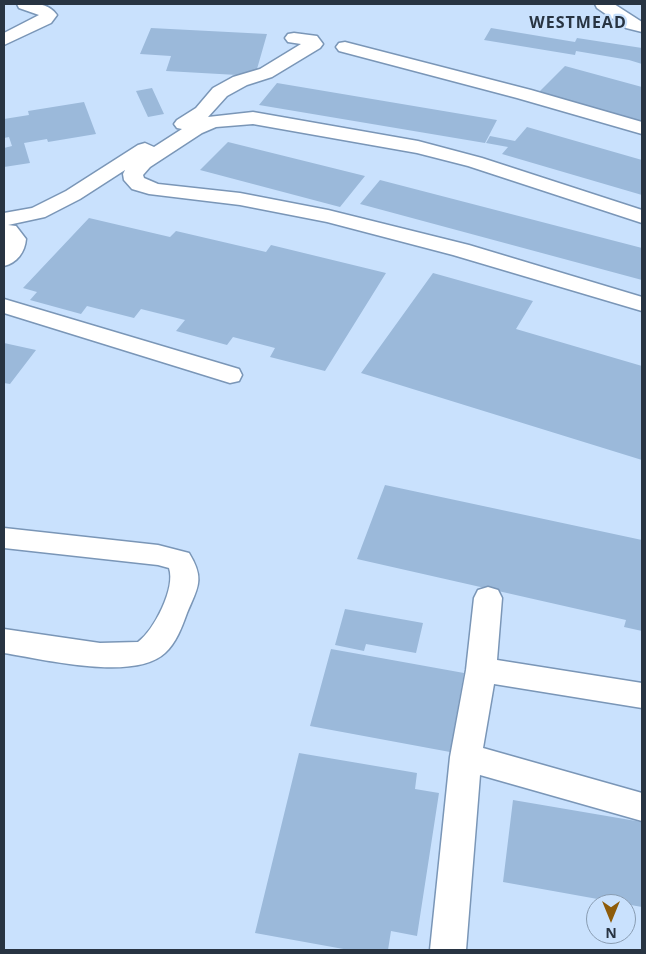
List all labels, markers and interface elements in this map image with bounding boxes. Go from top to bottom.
district label: WESTMEAD [528,13,628,33]
north arrow [586,894,636,944]
text: N [605,924,617,943]

